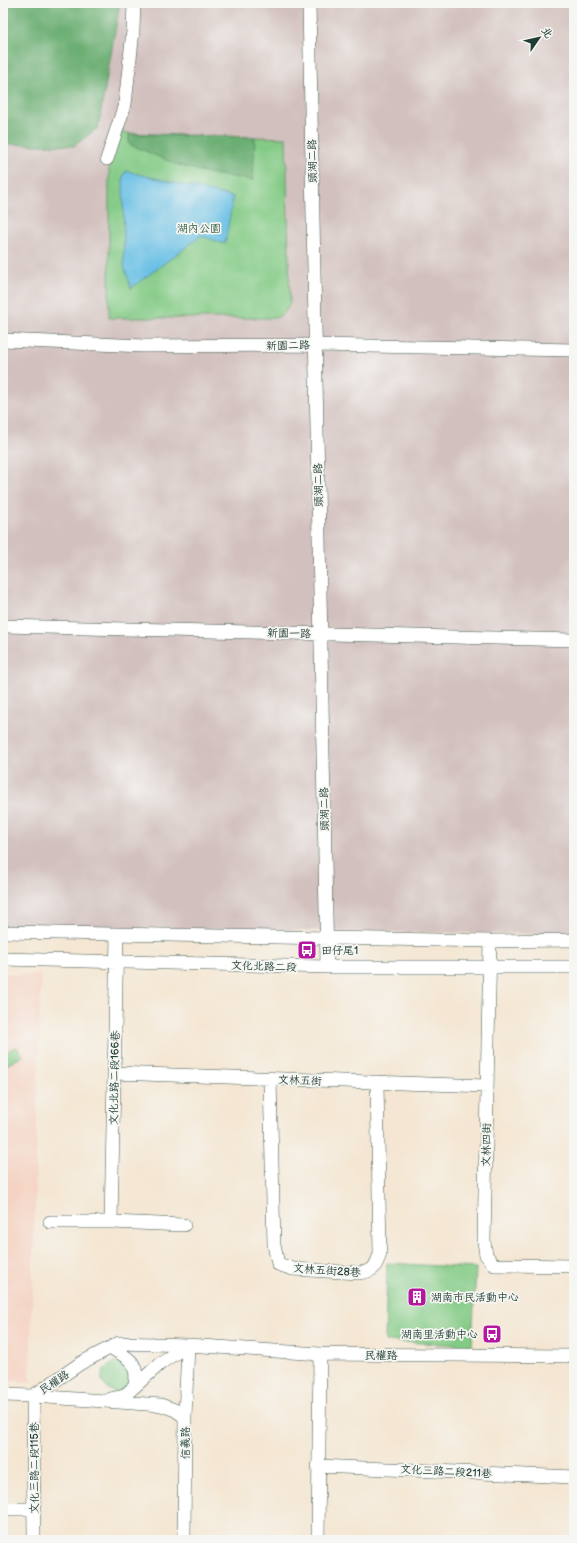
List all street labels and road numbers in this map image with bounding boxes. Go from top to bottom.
street label: 頭湖二路 [306,139,319,183]
street label: 新園二路 [266,339,310,352]
street label: 頭湖二路 [312,463,325,507]
street label: 新園一路 [267,627,311,640]
street label: 頭湖二路 [318,787,331,831]
street label: 文化北路二段 [231,959,297,974]
street label: 文化北路二段166巷 [107,1031,122,1125]
street label: 文林五街 [278,1073,323,1088]
street label: 文林四街 [480,1122,493,1167]
street label: 文林五街28巷 [293,1262,361,1279]
street label: 民權路 [365,1349,398,1362]
street label: 民權路 [37,1368,72,1397]
street label: 文化三路二段115巷 [28,1422,41,1514]
street label: 信義路 [179,1427,192,1460]
street label: 文化三路二段211巷 [400,1463,492,1480]

